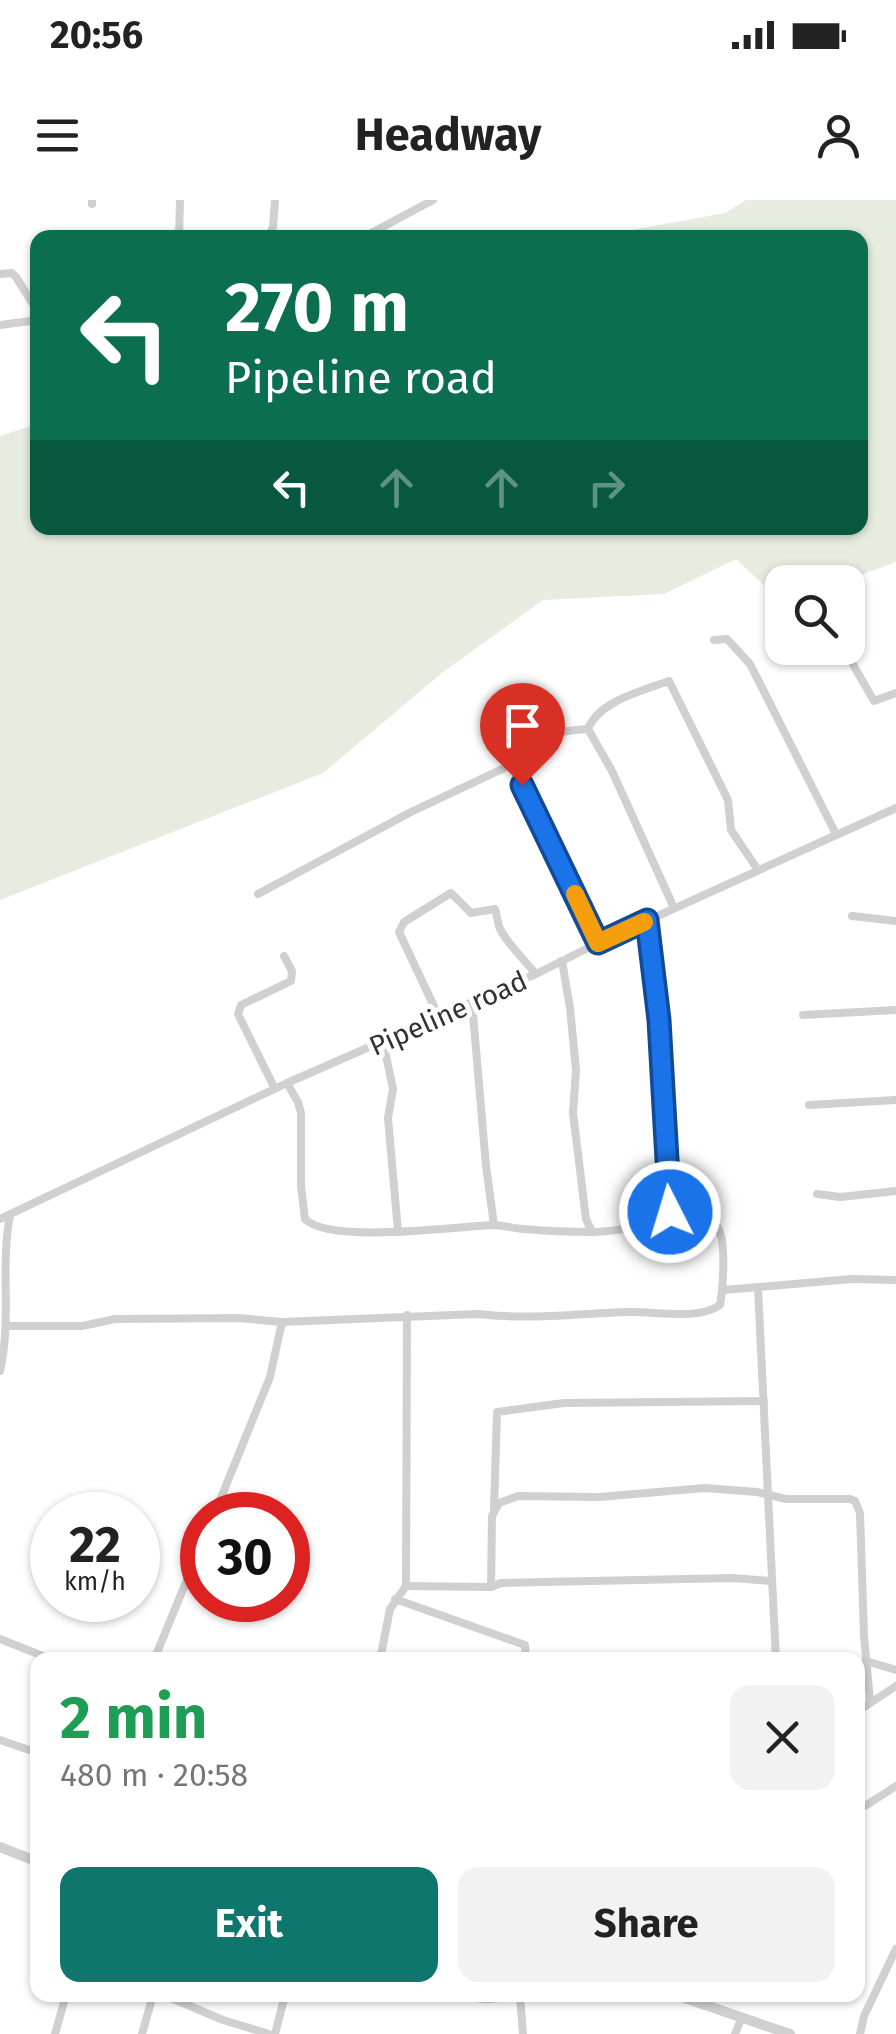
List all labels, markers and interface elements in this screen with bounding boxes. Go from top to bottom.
text: 20:56 [50,12,143,58]
icon: menu [30,108,85,163]
text: Headway [355,108,541,162]
icon: person [811,108,866,163]
text: 270 m [225,266,409,350]
icon: left [60,270,190,400]
text: Pipeline road [225,351,497,405]
icon: left [264,460,319,515]
icon: ahead [369,460,424,515]
icon: ahead [474,460,529,515]
icon: right [579,460,634,515]
map controls [765,565,865,665]
button: search [765,565,865,665]
pin [480,683,565,786]
icon: arrive [495,698,550,753]
street label: Pipeline road [364,964,532,1063]
position arrow [618,1160,722,1264]
speed limit sign: 30 [180,1492,310,1622]
text: 22 [69,1515,121,1575]
text: km/h [64,1567,126,1597]
text: 2 min [60,1682,207,1754]
button: close [730,1685,835,1790]
text: 480 m · 20:58 [60,1756,248,1794]
button: Exit [60,1867,438,1982]
button: Share [458,1867,835,1982]

